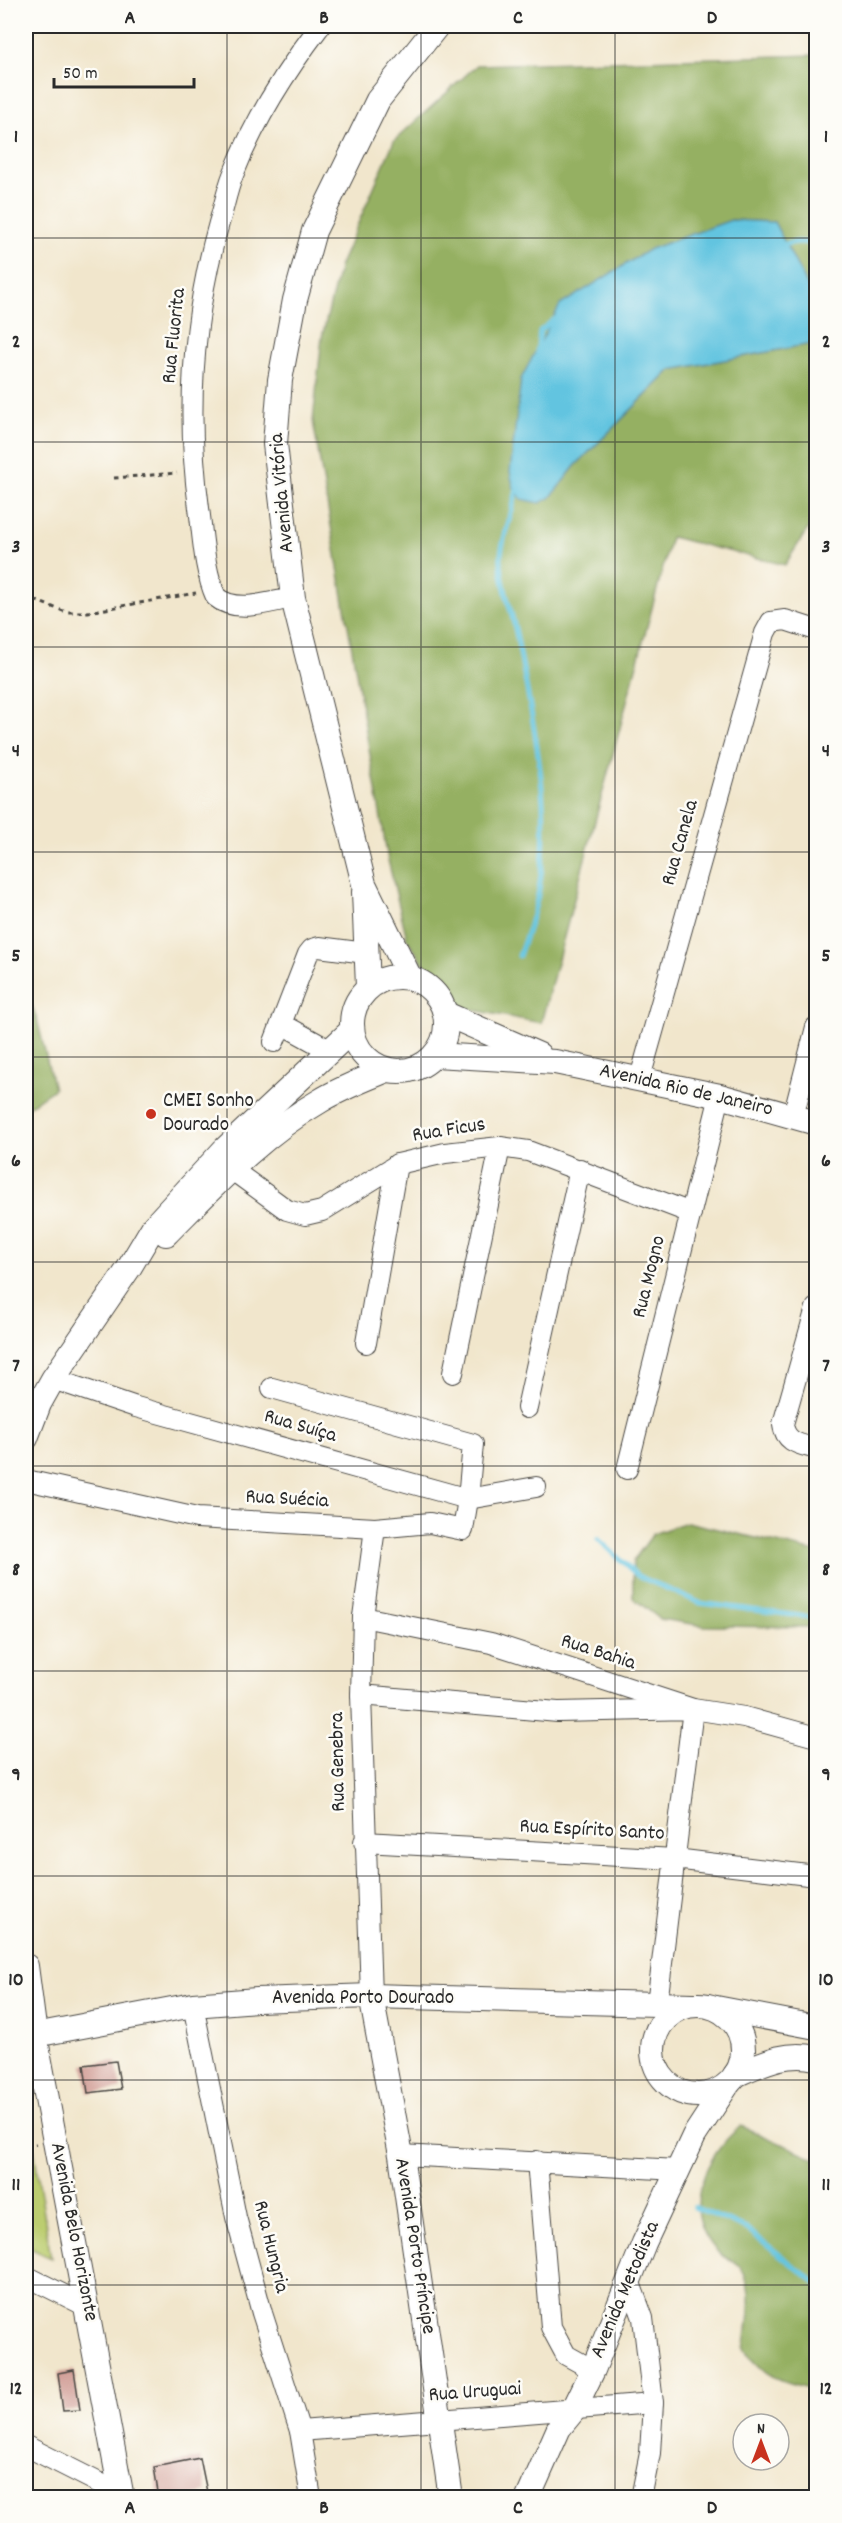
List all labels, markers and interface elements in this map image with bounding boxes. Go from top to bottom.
text: A [125,5,136,33]
text: B [319,5,329,33]
text: C [513,5,523,33]
text: D [707,5,718,33]
scale bar [54,51,194,89]
text: 50 m [63,62,98,87]
text: 1 [14,124,18,152]
text: 1 [824,124,828,152]
street label: Rua Fluorita [155,286,195,385]
text: 2 [12,329,20,357]
text: 2 [822,329,830,357]
street label: Avenida Vitória [263,431,303,554]
text: 3 [12,534,20,562]
text: 3 [822,534,830,562]
text: 4 [12,738,20,766]
text: 4 [822,738,830,766]
street label: Rua Canela [654,795,708,889]
text: 5 [11,943,21,971]
text: 5 [821,943,831,971]
street label: Avenida Rio de Janeiro [596,1056,776,1126]
place label: CMEI Sonho Dourado [163,1087,254,1141]
marker: CMEI Sonho Dourado [144,1107,158,1121]
street label: Rua Ficus [410,1110,488,1152]
text: 6 [11,1148,21,1176]
text: 6 [821,1148,831,1176]
street label: Rua Mogno [625,1233,675,1321]
text: 7 [12,1353,20,1381]
text: 7 [822,1353,830,1381]
street label: Rua Suíça [260,1402,341,1452]
street label: Rua Suécia [245,1483,331,1517]
text: 8 [12,1557,20,1585]
text: 8 [822,1557,830,1585]
street label: Rua Bahia [557,1627,640,1680]
street label: Rua Genebra [323,1711,355,1812]
text: 9 [11,1762,21,1790]
text: 9 [821,1762,831,1790]
street label: Rua Espírito Santo [519,1812,665,1850]
text: 10 [8,1967,24,1995]
text: 10 [818,1967,834,1995]
street label: Avenida Porto Dourado [272,1984,454,2014]
street label: Avenida Belo Horizonte [41,2140,105,2324]
street label: Avenida Porto Príncipe [385,2156,443,2336]
text: 11 [12,2172,20,2200]
text: 11 [822,2172,830,2200]
street label: Rua Hungria [244,2198,296,2297]
street label: Avenida Metodista [584,2216,669,2363]
street label: Rua Uruguai [428,2375,523,2411]
text: 12 [9,2376,23,2404]
text: 12 [819,2376,833,2404]
north arrow [731,2412,791,2472]
text: N [757,2418,765,2441]
text: A [125,2495,136,2523]
text: B [319,2495,329,2523]
text: C [513,2495,523,2523]
text: D [707,2495,718,2523]

